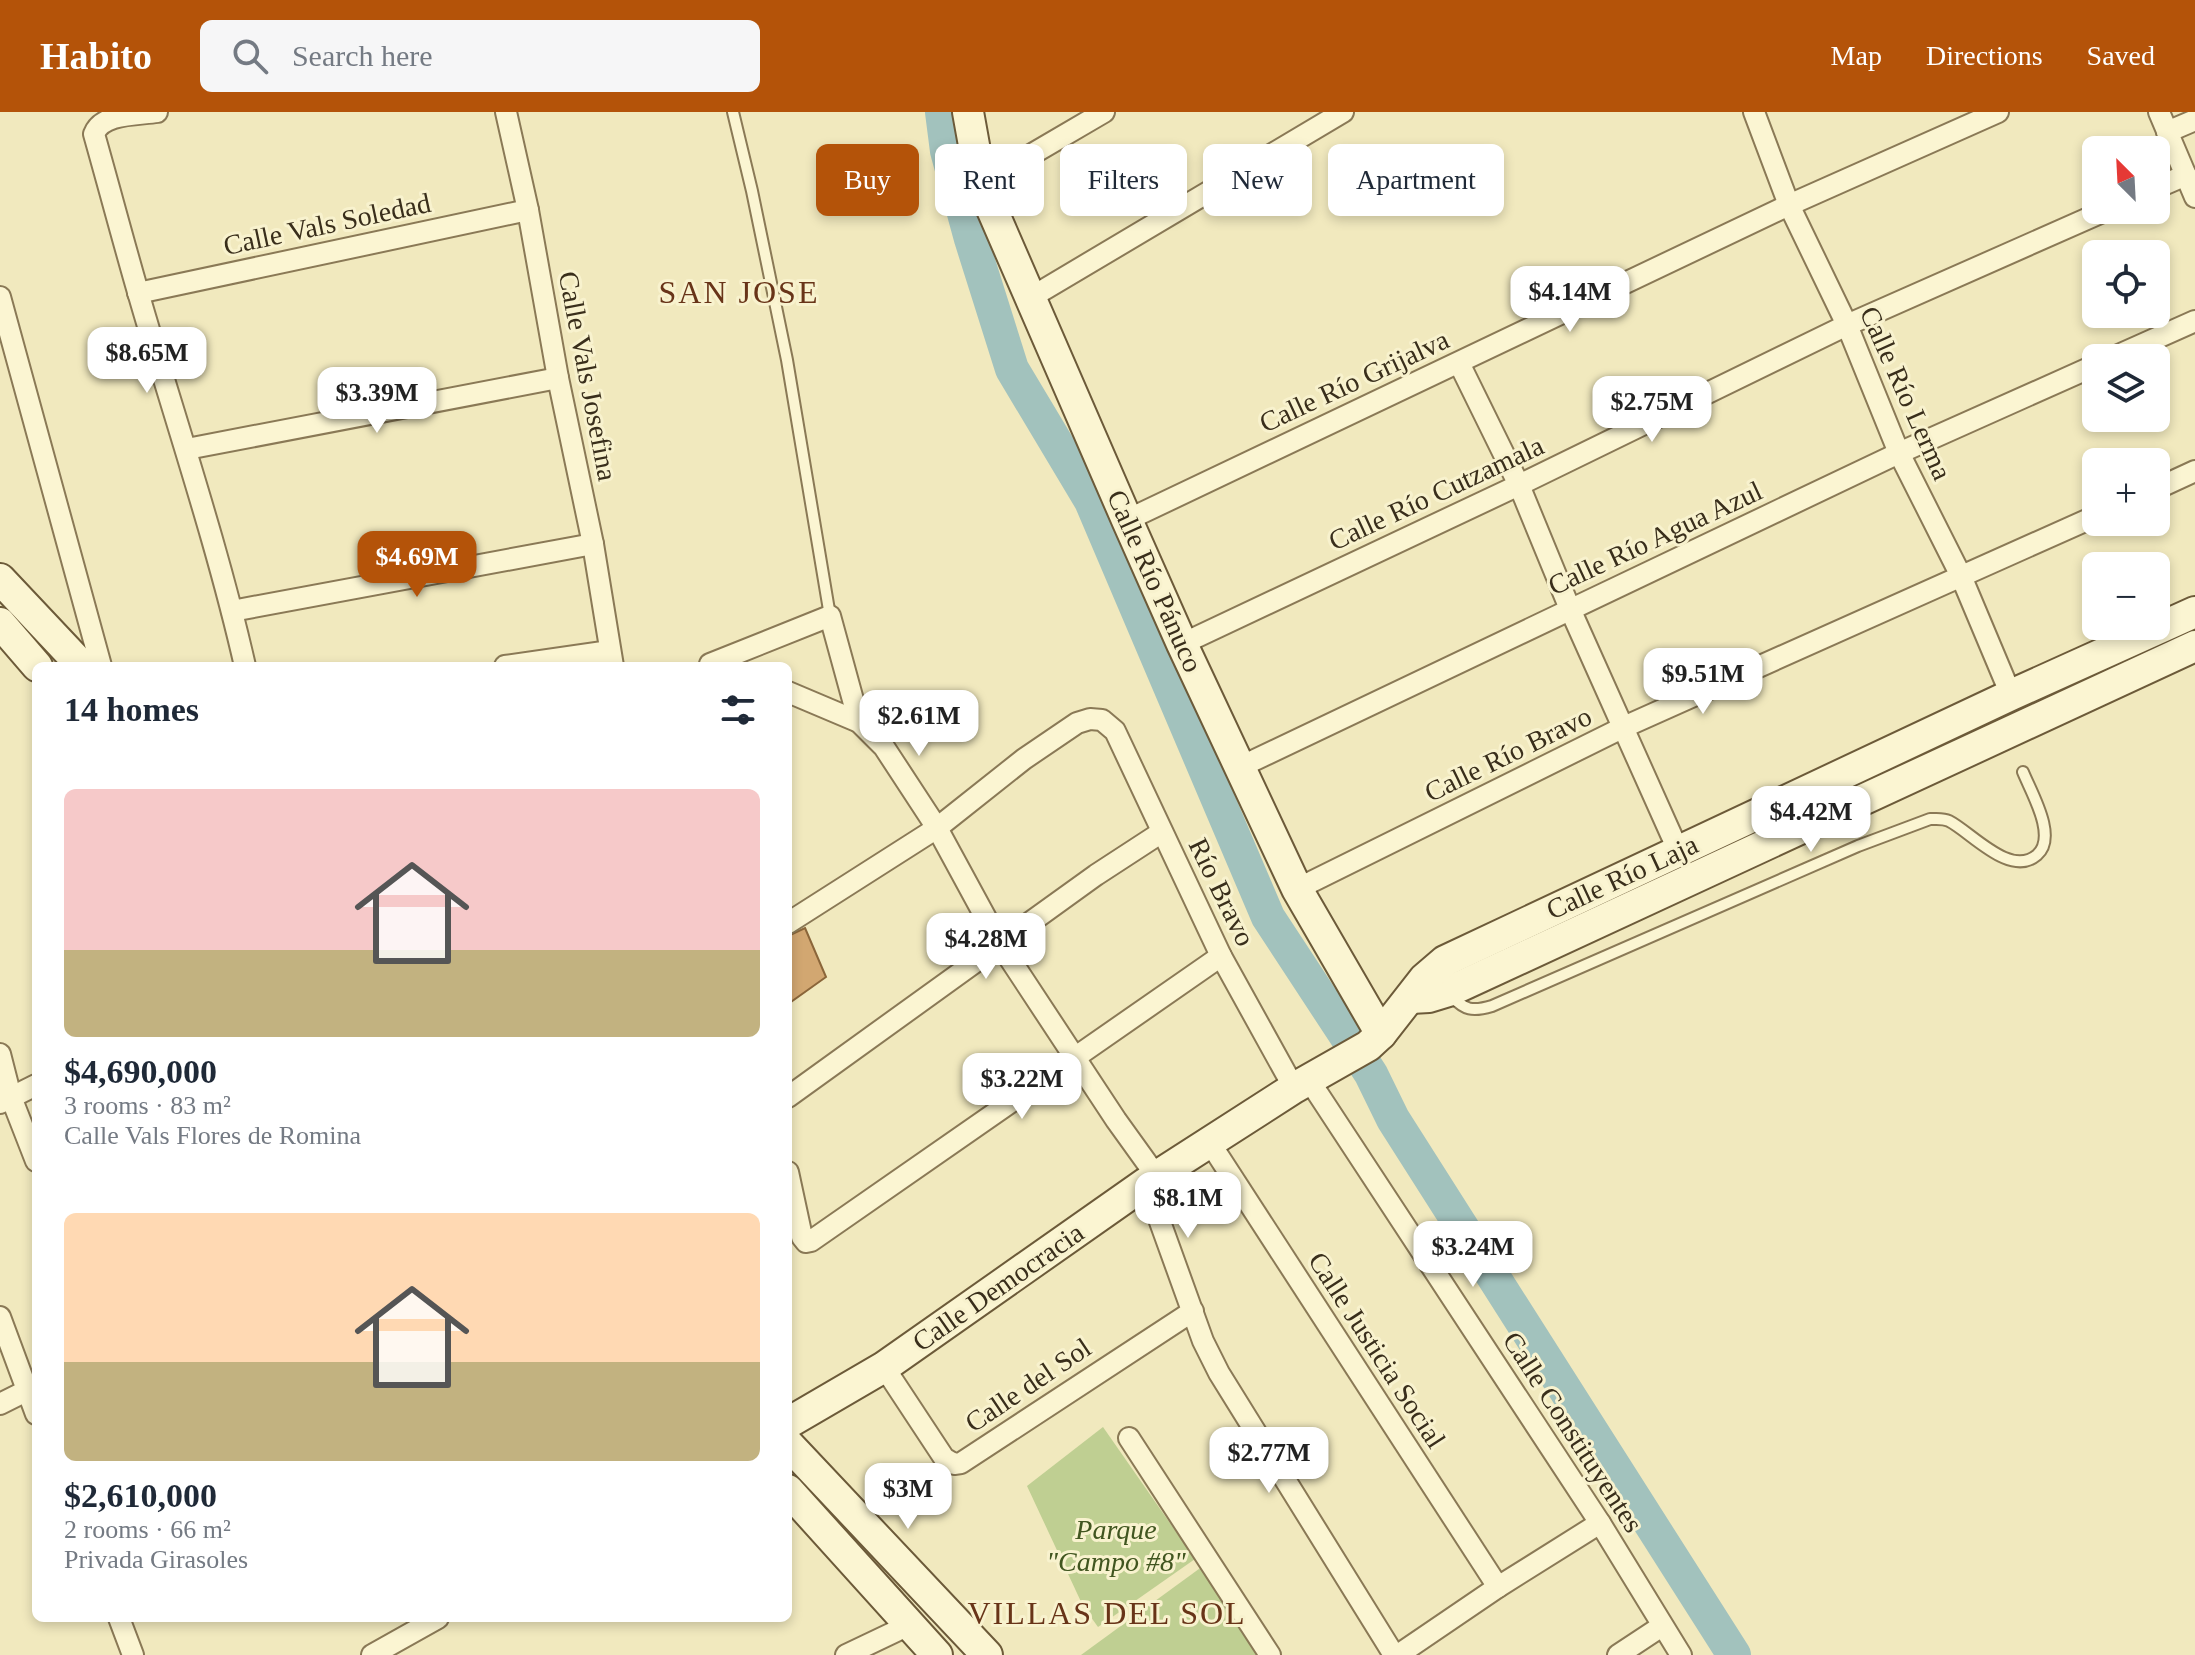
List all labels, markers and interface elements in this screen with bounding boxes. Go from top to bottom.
search box [200,20,760,92]
icon: search [228,34,272,78]
text: Habito [40,35,152,77]
text: Search here [292,39,433,72]
text: Map [1831,40,1882,71]
text: Directions [1926,40,2043,71]
text: Saved [2087,40,2155,71]
north arrow [2082,136,2170,224]
map controls [2082,136,2170,640]
chip: Buy [816,144,919,216]
chip: Rent [935,144,1044,216]
chip: Filters [1060,144,1187,216]
chip: New [1203,144,1312,216]
chip: Apartment [1328,144,1504,216]
street label: Calle Vals Soledad [221,187,433,261]
button: locate [2082,240,2170,328]
pin: $4.14M [1505,266,1635,334]
street label: Calle Vals Josefina [553,269,624,484]
district label: SAN JOSE [659,274,819,310]
text: $4.14M [1528,277,1612,306]
street label: Calle Río Lerma [1854,301,1958,485]
street label: Calle Río Grijalva [1254,323,1454,438]
pin: $8.65M [82,327,212,395]
text: $8.65M [105,338,189,367]
button: layers [2082,344,2170,432]
pin: $3.39M [312,367,442,435]
pin: $2.75M [1587,376,1717,444]
text: $3.39M [335,378,419,407]
text: $2.75M [1610,387,1694,416]
street label: Calle Río Cutzamala [1324,429,1549,556]
button: + [2082,448,2170,536]
street label: Calle Río Agua Azul [1543,475,1767,601]
street label: Calle Río Pánuco [1101,485,1209,677]
pin: $4.69M [352,531,482,599]
text: $4.69M [375,542,459,571]
button: − [2082,552,2170,640]
pin: $9.51M [1638,648,1768,716]
text: $9.51M [1661,659,1745,688]
icon: filters [716,688,760,732]
pin: $2.61M [854,690,984,758]
text: 14 homes [64,691,199,728]
street label: Calle Río Bravo [1419,700,1597,808]
text: $2.61M [877,701,961,730]
pin: $4.42M [1746,786,1876,854]
text: $4.42M [1769,797,1853,826]
street label: Calle Río Laja [1541,828,1703,926]
street label: Río Bravo [1183,833,1261,951]
icon: home [340,841,484,985]
pin: $4.28M [921,913,1051,981]
text: $4.28M [944,924,1028,953]
text: $4,690,000 [64,1053,217,1090]
pin: $3.22M [957,1053,1087,1121]
text: $3.22M [980,1064,1064,1093]
text: 3 rooms · 83 m² [64,1091,231,1120]
text: Calle Vals Flores de Romina [64,1121,361,1150]
pin: $8.1M [1132,1172,1244,1240]
text: $8.1M [1153,1183,1223,1212]
street label: Calle Democracia [907,1216,1090,1357]
pin: $3.24M [1408,1221,1538,1289]
text: $3.24M [1431,1232,1515,1261]
street label: Calle Justicia Social [1302,1246,1452,1454]
icon: home [340,1265,484,1409]
street label: Calle Constituyentes [1497,1326,1649,1538]
street label: Calle del Sol [959,1332,1097,1438]
pin: $2.77M [1204,1427,1334,1495]
text: $2.77M [1227,1438,1311,1467]
pin: $3M [869,1463,947,1531]
text: $3M [883,1474,933,1503]
text: $2,610,000 [64,1477,217,1514]
park label: Parque "Campo #8" [1046,1514,1186,1577]
text: 2 rooms · 66 m² [64,1515,231,1544]
text: Privada Girasoles [64,1545,248,1574]
district label: VILLAS DEL SOL [967,1595,1247,1631]

